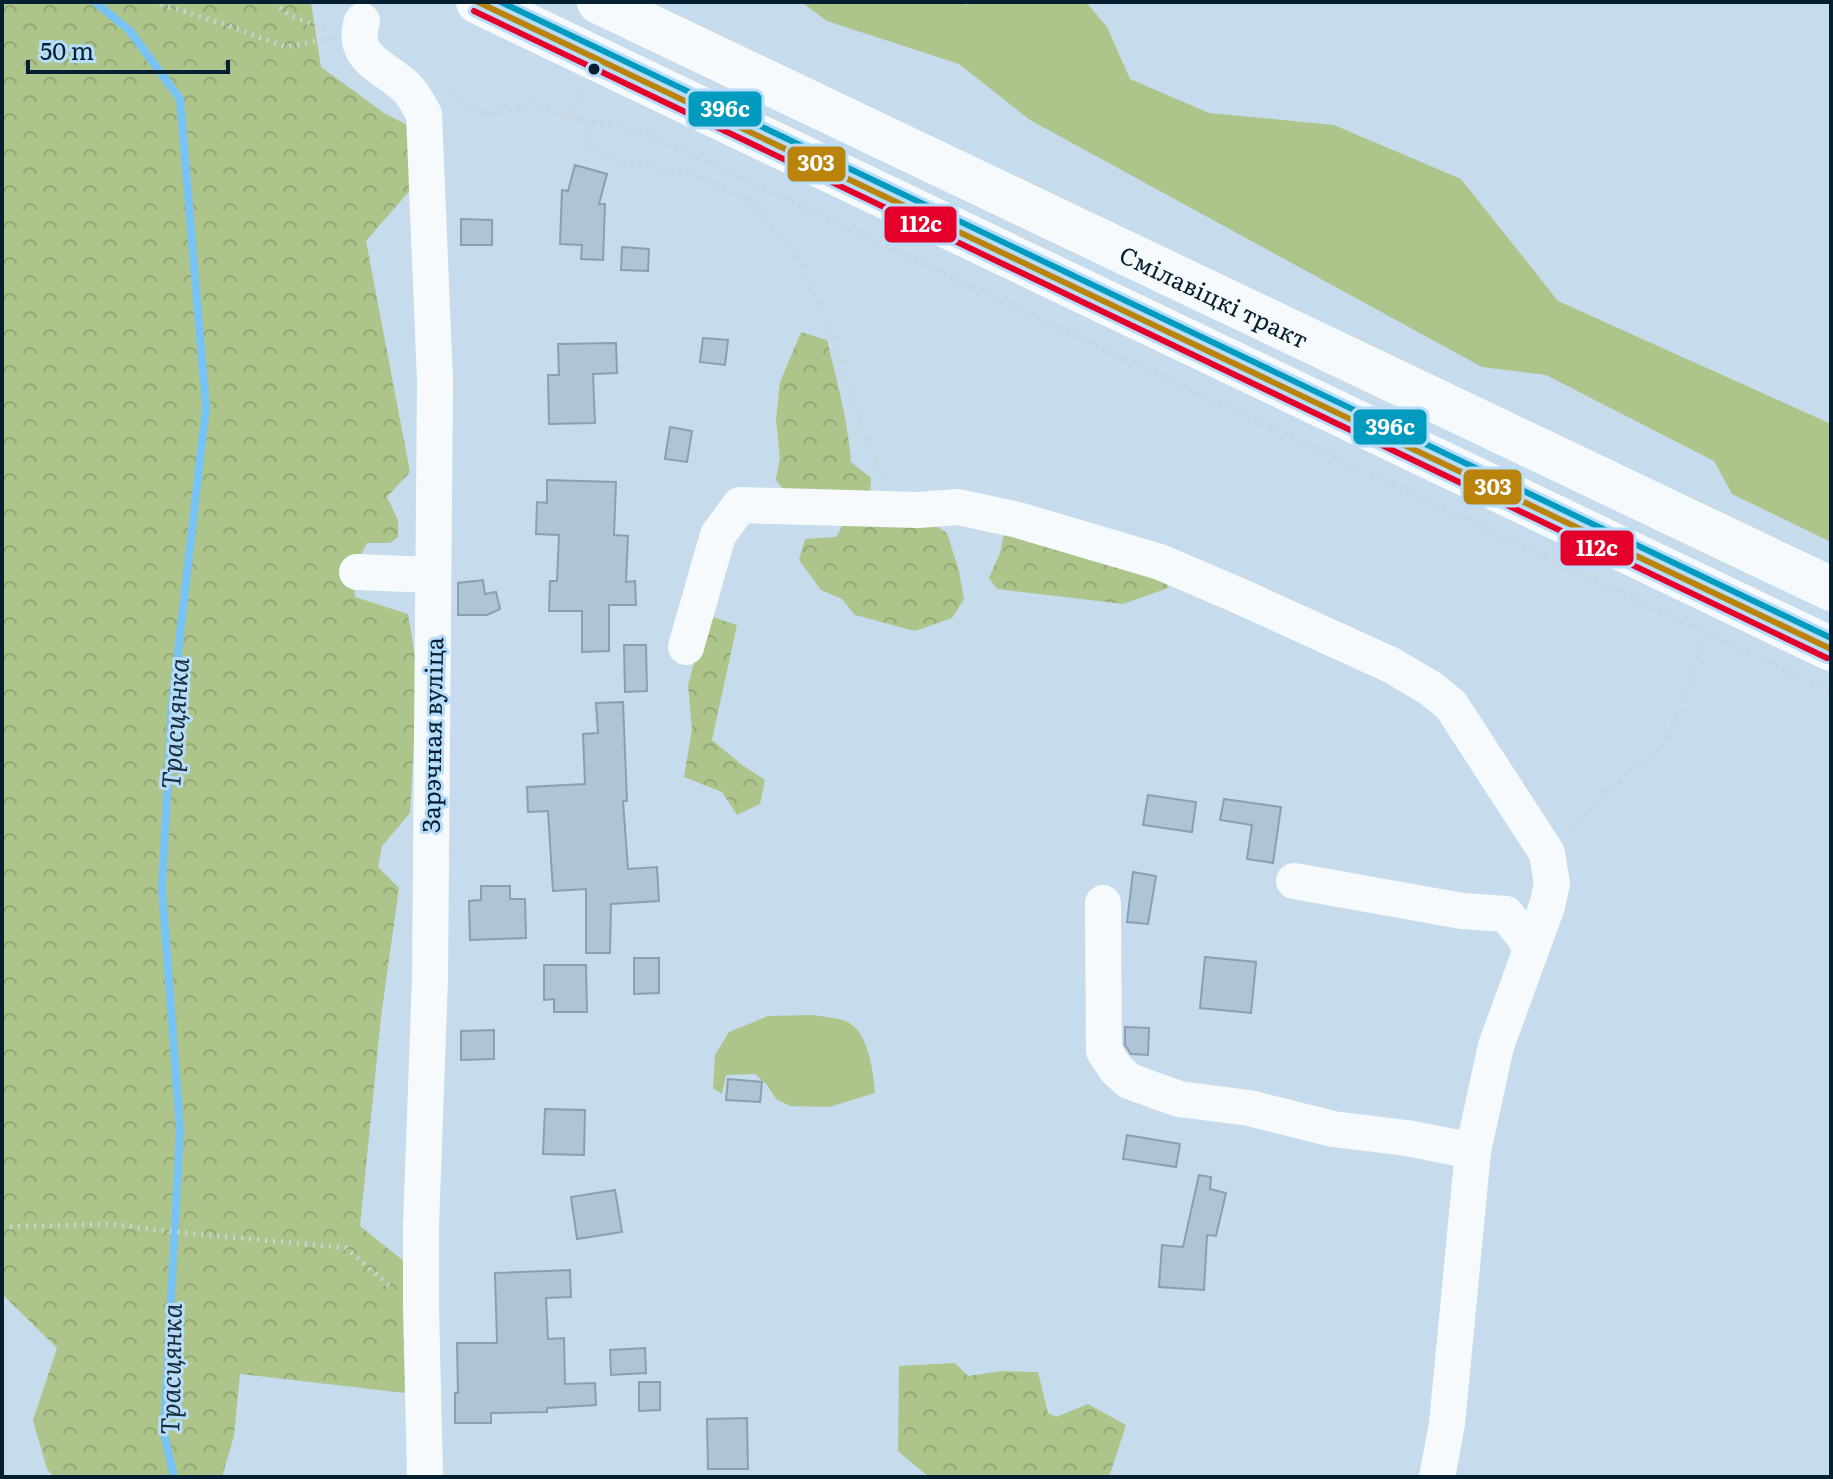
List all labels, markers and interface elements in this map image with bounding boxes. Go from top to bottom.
scale bar [28,24,228,74]
text: 50 m [40,32,94,67]
unlabelled marker [586,61,602,77]
line badge: 396с [687,90,763,128]
text: 396с [700,91,750,124]
line badge: 303 [786,145,847,183]
text: 303 [797,145,835,178]
line badge: 112с [883,205,958,244]
text: 112с [900,206,942,239]
street label: Смілавіцкі тракт [1114,235,1315,355]
line badge: 396с [1352,408,1428,446]
text: 396с [1365,409,1415,442]
line badge: 303 [1462,468,1523,506]
text: 303 [1474,469,1512,502]
line badge: 112с [1559,529,1635,567]
text: 112с [1576,530,1618,563]
street label: Зарэчная вуліца [412,637,450,833]
water label: Трасцянка [149,656,197,790]
water label: Трасцянка [148,1303,190,1435]

